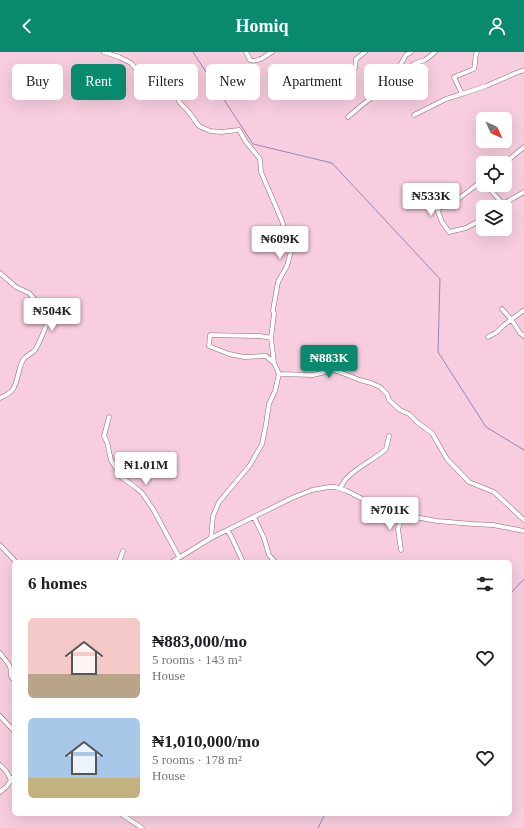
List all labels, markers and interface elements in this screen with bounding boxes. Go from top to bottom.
icon: back [16,15,38,37]
icon: person [486,15,508,37]
text: Homiq [235,16,289,36]
chip: Buy [12,64,63,100]
chip: Rent [71,64,126,100]
chip: Filters [134,64,198,100]
chip: New [206,64,260,100]
chip: Apartment [268,64,356,100]
chip: House [364,64,428,100]
north arrow [476,112,512,148]
map controls [476,112,512,236]
button: locate [476,156,512,192]
pin: ₦533K [403,183,459,217]
text: ₦533K [412,188,451,203]
button: layers [476,200,512,236]
pin: ₦609K [252,226,308,260]
text: ₦609K [261,231,300,246]
pin: ₦504K [24,298,80,332]
text: ₦504K [33,303,72,318]
pin: ₦883K [301,345,357,379]
text: ₦883K [310,350,349,365]
pin: ₦1.01M [113,452,179,486]
text: ₦1.01M [124,457,168,472]
pin: ₦701K [362,497,418,531]
text: ₦701K [371,502,410,517]
icon: filters [474,573,496,595]
text: 6 homes [28,574,87,593]
text: ₦883,000/mo [152,632,247,651]
icon: home [60,634,108,682]
icon: heart [474,647,496,669]
text: 5 rooms · 143 m² [152,652,242,667]
text: House [152,668,185,683]
text: ₦1,010,000/mo [152,732,260,751]
icon: home [60,734,108,782]
icon: heart [474,747,496,769]
text: 5 rooms · 178 m² [152,752,242,767]
text: House [152,768,185,783]

